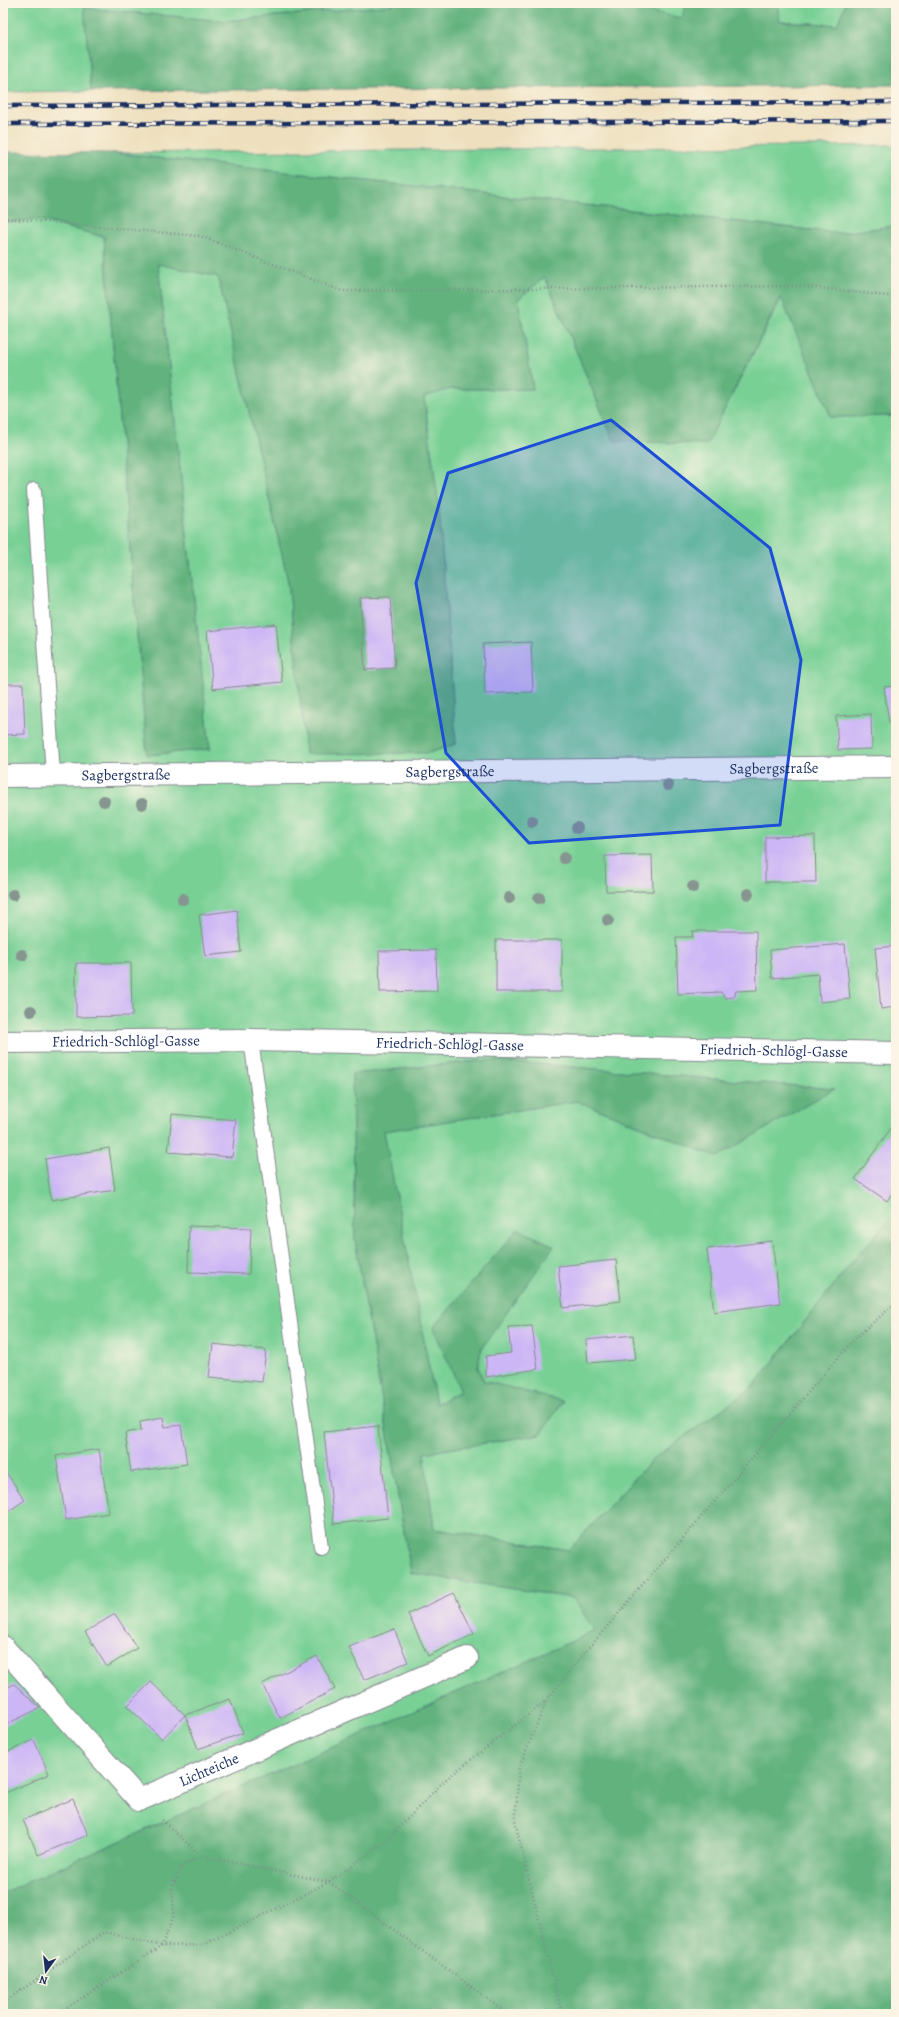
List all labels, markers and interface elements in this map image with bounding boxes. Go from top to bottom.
street label: Sagbergstraße [729,758,819,779]
street label: Sagbergstraße [405,761,495,782]
street label: Sagbergstraße [81,764,171,785]
street label: Friedrich-Schlögl-Gasse [52,1030,200,1052]
street label: Friedrich-Schlögl-Gasse [376,1033,524,1056]
street label: Friedrich-Schlögl-Gasse [700,1039,848,1062]
street label: Lichteiche [176,1748,242,1791]
north arrow [26,1951,66,1991]
text: N [38,1972,49,1988]

